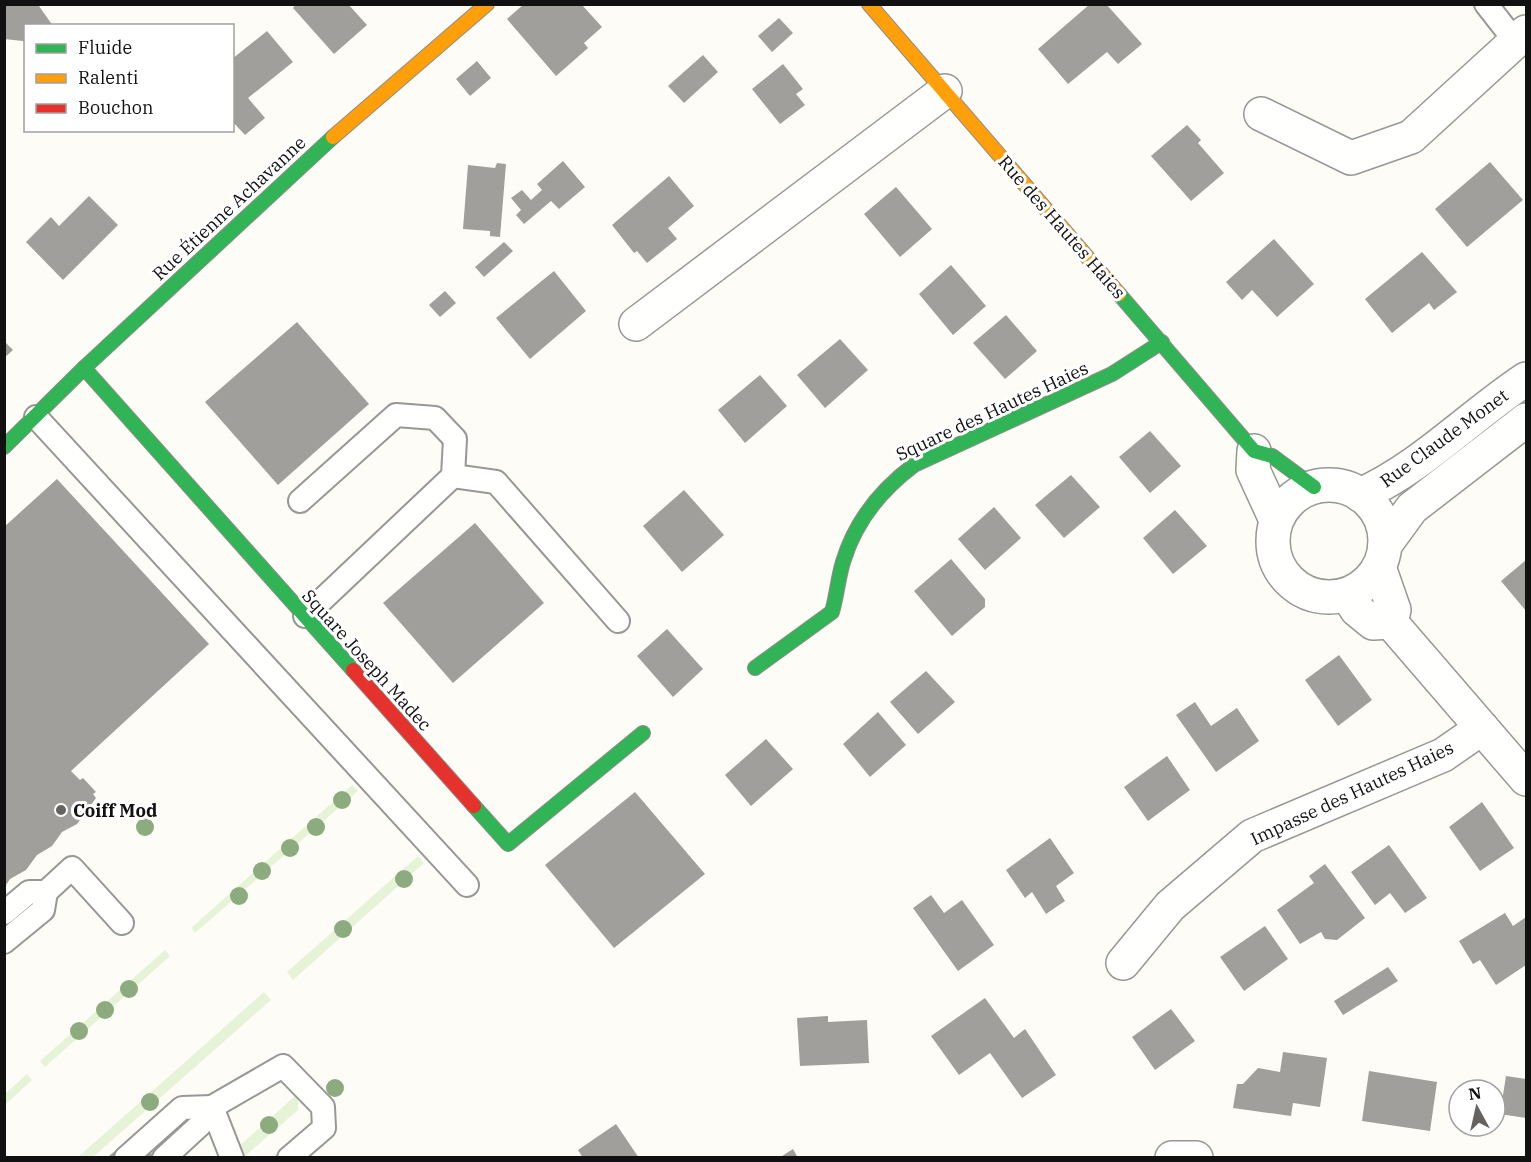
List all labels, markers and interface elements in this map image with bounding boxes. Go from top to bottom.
legend [24,24,234,132]
text: Fluide [78,36,132,59]
text: Ralenti [78,66,139,89]
text: Bouchon [78,96,154,119]
street label: Rue Étienne Achavanne [148,131,310,285]
street label: Rue des Hautes Haies [993,151,1131,303]
street label: Square des Hautes Haies [892,356,1092,466]
street label: Rue Claude Monet [1375,384,1513,492]
street label: Square Joseph Madec [297,584,437,736]
street label: Impasse des Hautes Haies [1247,736,1457,850]
place label: Coiff Mod [73,799,158,822]
marker: Coiff Mod [54,803,68,817]
north arrow [1447,1078,1507,1138]
text: N [1467,1082,1483,1104]

